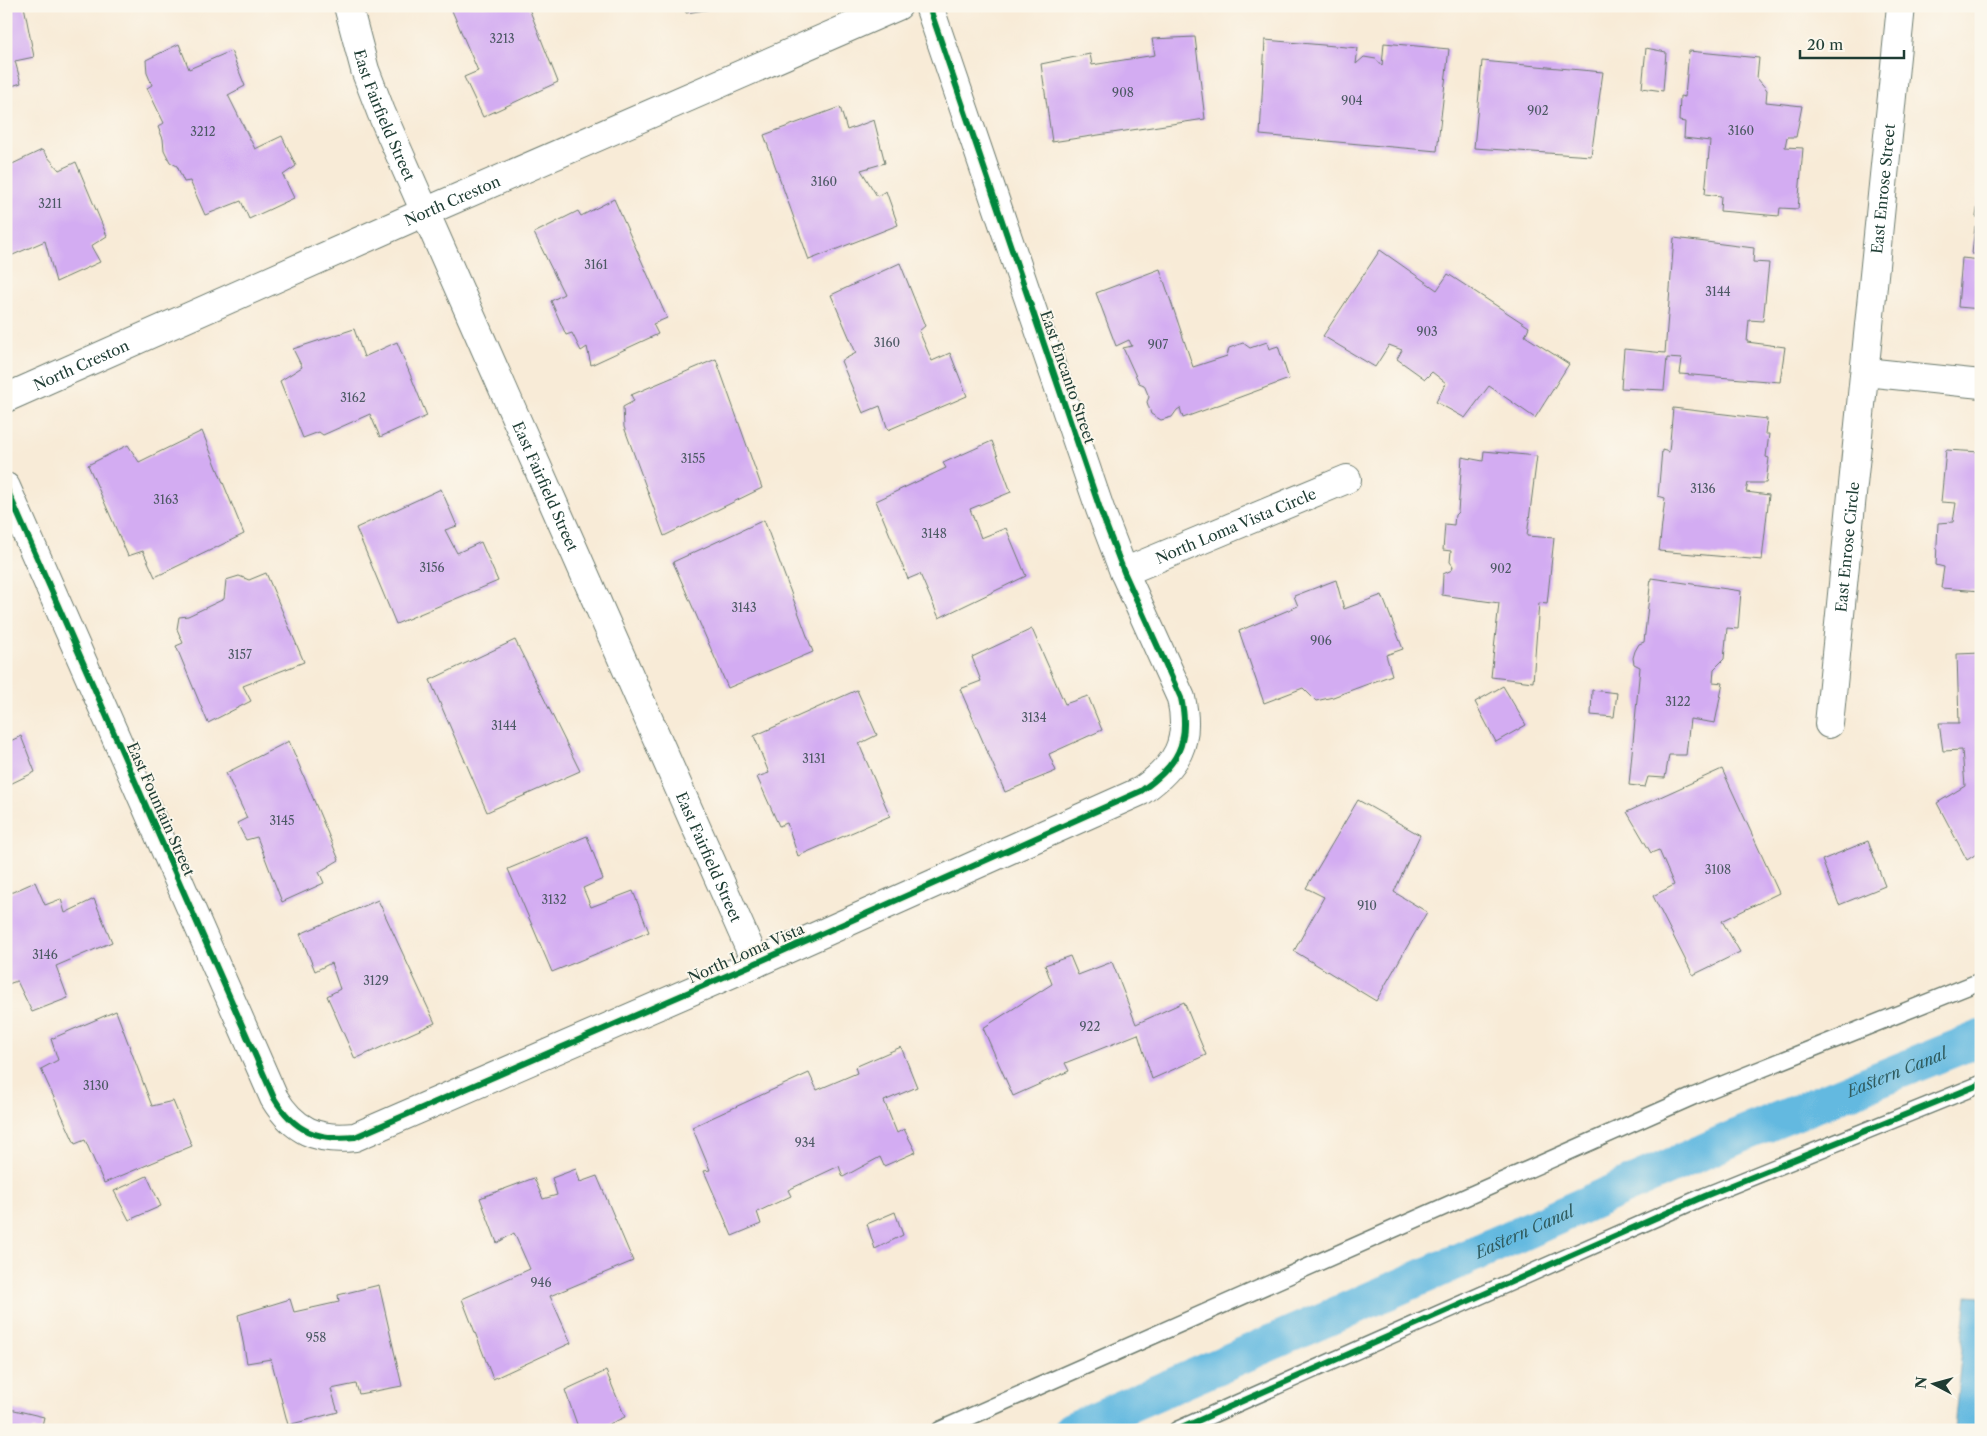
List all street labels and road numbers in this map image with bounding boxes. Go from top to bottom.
street label: East Fairfield Street [350,47,420,184]
street label: East Enrose Street [1867,122,1899,255]
street label: North Creston [401,171,504,230]
street label: East Encanto Street [1036,308,1100,447]
street label: North Creston [30,335,132,394]
street label: East Fairfield Street [509,418,583,555]
street label: East Enrose Circle [1831,481,1863,613]
street label: North Loma Vista Circle [1152,483,1319,567]
street label: East Fountain Street [123,739,199,880]
street label: East Fairfield Street [672,789,746,925]
street label: North Loma Vista [685,919,807,987]

